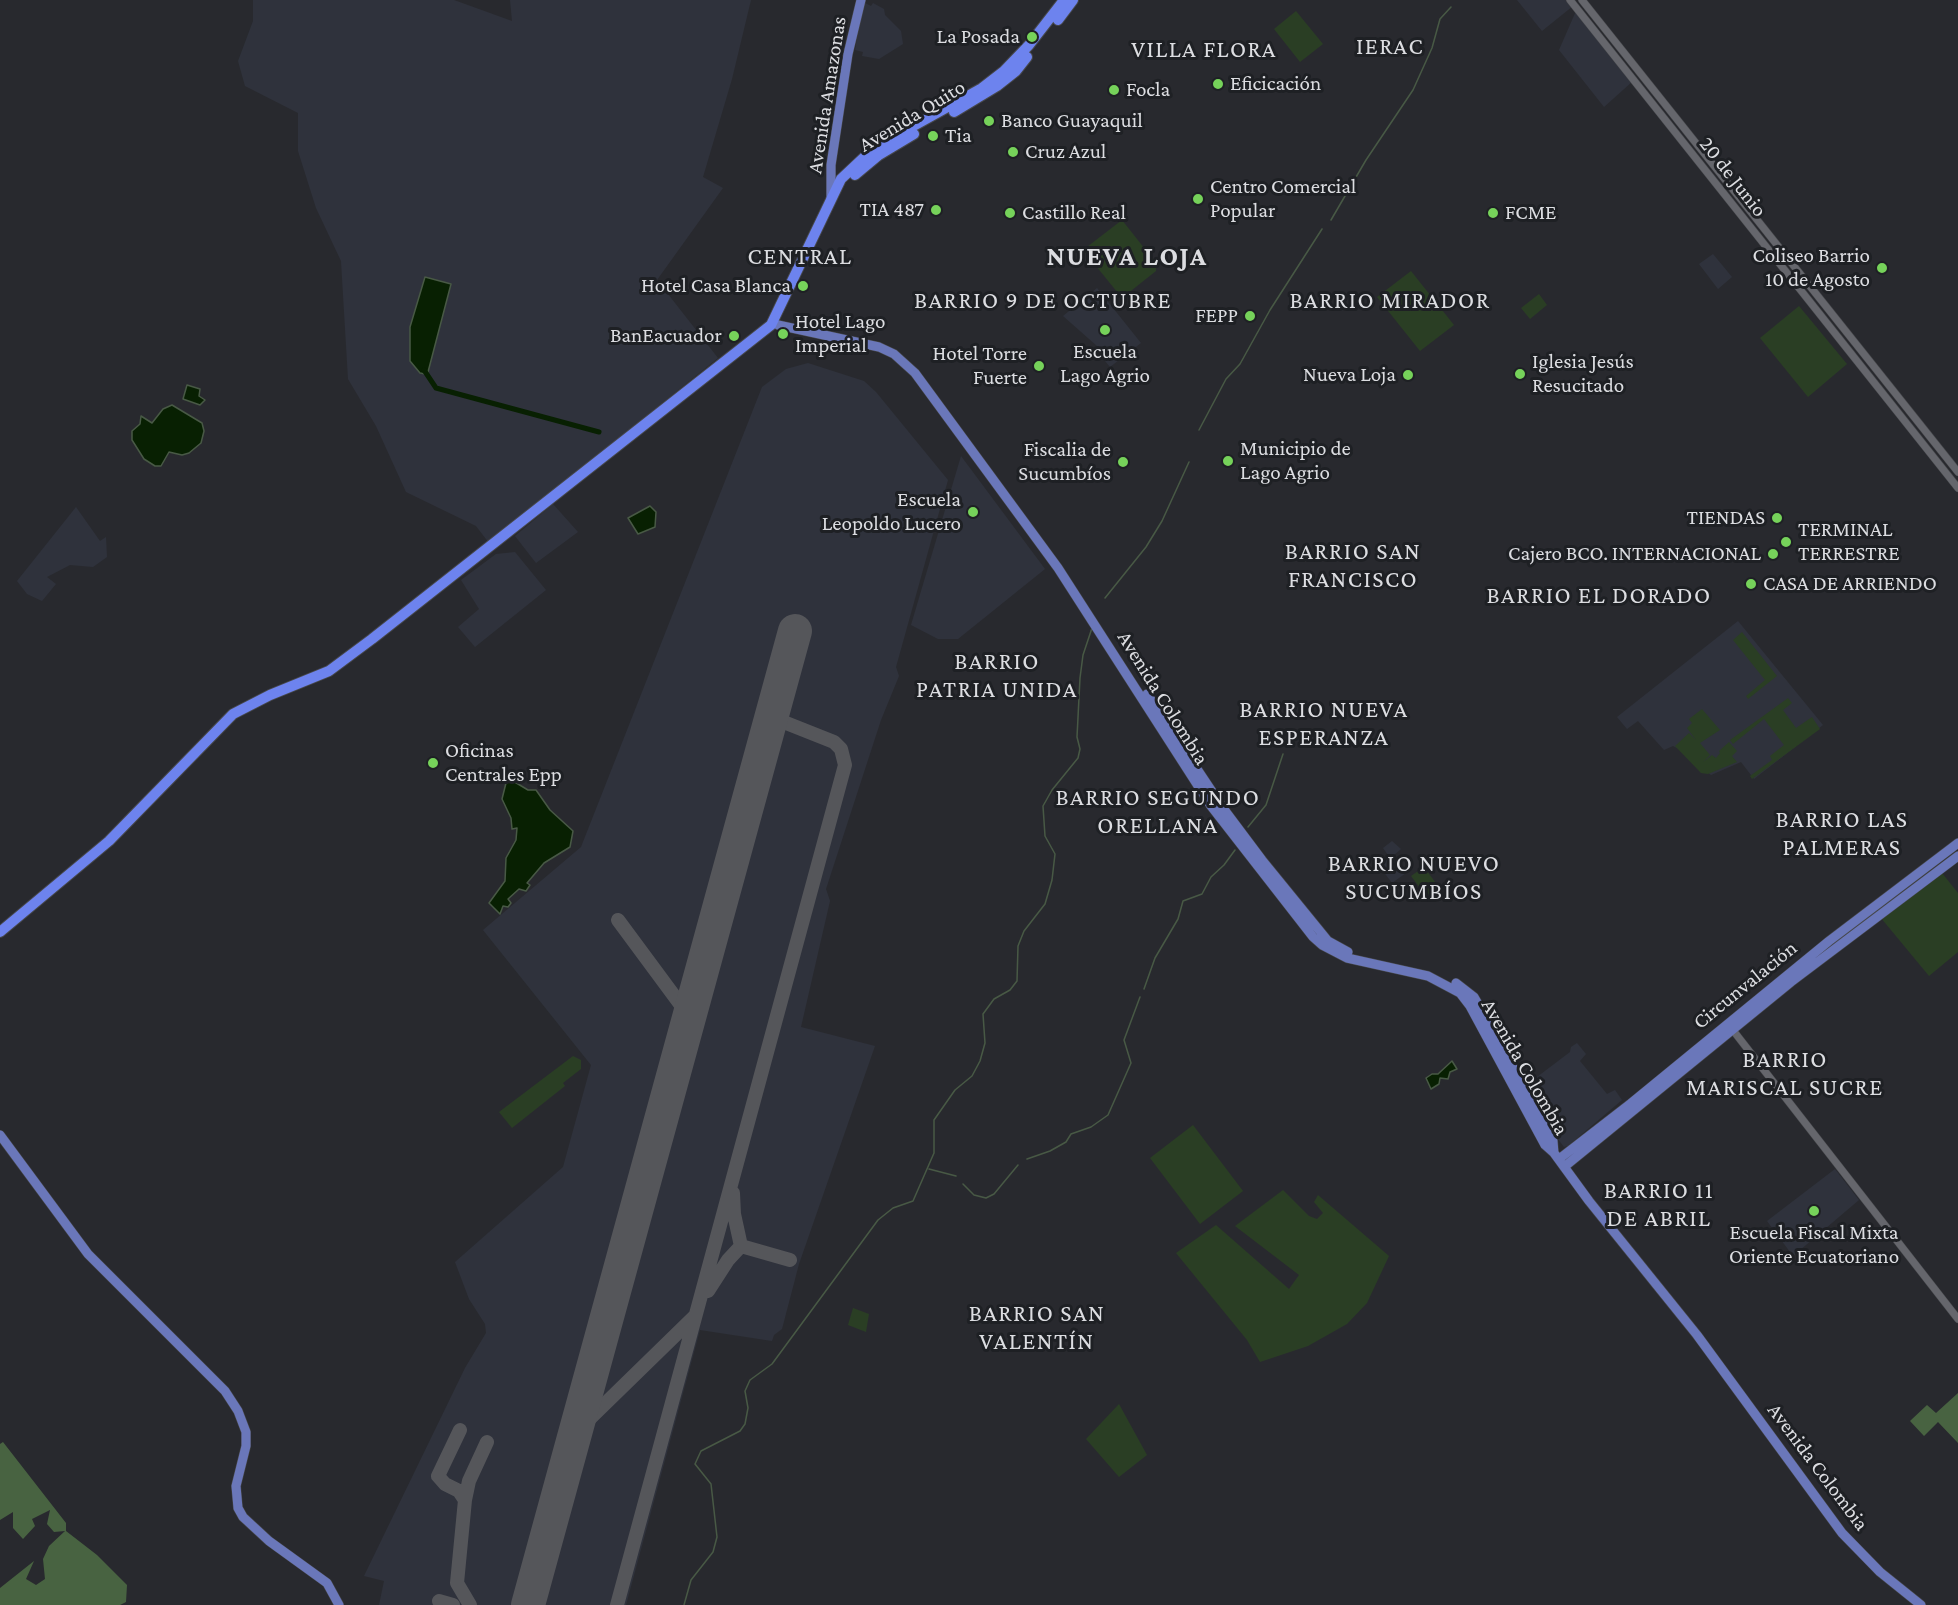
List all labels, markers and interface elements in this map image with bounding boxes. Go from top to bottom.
street label: Avenida Amazonas [802,15,852,175]
place label: La Posada [937,24,1020,50]
marker: La Posada [1025,30,1039,44]
district label: IERAC [1356,33,1424,61]
district label: VILLA FLORA [1131,36,1277,64]
place label: Eficicación [1230,71,1321,97]
street label: Avenida Quito [854,74,970,158]
place label: Focla [1126,77,1170,103]
marker: Eficicación [1211,77,1225,91]
marker: Focla [1107,83,1121,97]
place label: Banco Guayaquil [1001,108,1143,134]
marker: Banco Guayaquil [982,114,996,128]
place label: Tia [945,123,972,149]
marker: Tia [926,129,940,143]
street label: 20 de Junio [1694,132,1772,222]
place label: Cruz Azul [1025,139,1106,165]
marker: Cruz Azul [1006,145,1020,159]
place label: Centro Comercial Popular [1210,174,1356,224]
marker: Centro Comercial Popular [1191,192,1205,206]
place label: TIA 487 [860,197,924,223]
place label: Castillo Real [1022,200,1126,226]
place label: FCME [1505,200,1556,226]
marker: TIA 487 [929,203,943,217]
marker: Castillo Real [1003,206,1017,220]
marker: FCME [1486,206,1500,220]
district label: NUEVA LOJA [1046,241,1208,273]
district label: CENTRAL [748,243,852,271]
place label: Coliseo Barrio 10 de Agosto [1752,243,1870,293]
marker: Coliseo Barrio 10 de Agosto [1875,261,1889,275]
place label: Hotel Casa Blanca [641,273,791,299]
marker: Hotel Casa Blanca [796,279,810,293]
district label: BARRIO 9 DE OCTUBRE [914,287,1172,315]
district label: BARRIO MIRADOR [1290,287,1490,315]
place label: FEPP [1195,303,1238,329]
place label: Hotel Lago Imperial [795,309,885,359]
marker: FEPP [1243,309,1257,323]
place label: BanEacuador [610,323,722,349]
marker: Escuela Lago Agrio [1098,323,1112,337]
marker: Hotel Lago Imperial [776,327,790,341]
marker: BanEacuador [727,329,741,343]
place label: Escuela Lago Agrio [1060,339,1150,389]
place label: Hotel Torre Fuerte [933,341,1027,391]
place label: Iglesia Jesús Resucitado [1532,349,1634,399]
marker: Hotel Torre Fuerte [1032,359,1046,373]
place label: Nueva Loja [1303,362,1396,388]
marker: Iglesia Jesús Resucitado [1513,367,1527,381]
marker: Nueva Loja [1401,368,1415,382]
place label: Municipio de Lago Agrio [1240,436,1351,486]
place label: Fiscalia de Sucumbíos [1018,437,1111,487]
marker: Municipio de Lago Agrio [1221,454,1235,468]
marker: Fiscalia de Sucumbíos [1116,455,1130,469]
place label: Escuela Leopoldo Lucero [822,487,961,537]
marker: Escuela Leopoldo Lucero [966,505,980,519]
place label: TIENDAS [1686,505,1765,531]
marker: TIENDAS [1770,511,1784,525]
place label: TERMINAL TERRESTRE [1798,517,1900,567]
marker: TERMINAL TERRESTRE [1779,535,1793,549]
district label: BARRIO SAN FRANCISCO [1285,538,1421,594]
place label: Cajero BCO. INTERNACIONAL [1508,541,1761,567]
marker: Cajero BCO. INTERNACIONAL [1766,547,1780,561]
place label: CASA DE ARRIENDO [1763,571,1937,597]
marker: CASA DE ARRIENDO [1744,577,1758,591]
district label: BARRIO EL DORADO [1487,582,1711,610]
street label: Avenida Colombia [1112,626,1214,770]
district label: BARRIO PATRIA UNIDA [916,648,1078,704]
district label: BARRIO NUEVA ESPERANZA [1239,696,1409,752]
place label: Oficinas Centrales Epp [445,738,562,788]
marker: Oficinas Centrales Epp [426,756,440,770]
district label: BARRIO SEGUNDO ORELLANA [1056,784,1260,840]
district label: BARRIO LAS PALMERAS [1776,806,1908,862]
district label: BARRIO NUEVO SUCUMBÍOS [1328,850,1500,906]
street label: Circunvalación [1688,935,1802,1035]
street label: Avenida Colombia [1476,994,1574,1140]
district label: BARRIO MARISCAL SUCRE [1686,1046,1884,1102]
district label: BARRIO 11 DE ABRIL [1604,1177,1714,1233]
marker: Escuela Fiscal Mixta Oriente Ecuatoriano [1807,1204,1821,1218]
place label: Escuela Fiscal Mixta Oriente Ecuatoriano [1729,1220,1899,1270]
district label: BARRIO SAN VALENTÍN [969,1300,1105,1356]
street label: Avenida Colombia [1762,1398,1874,1536]

